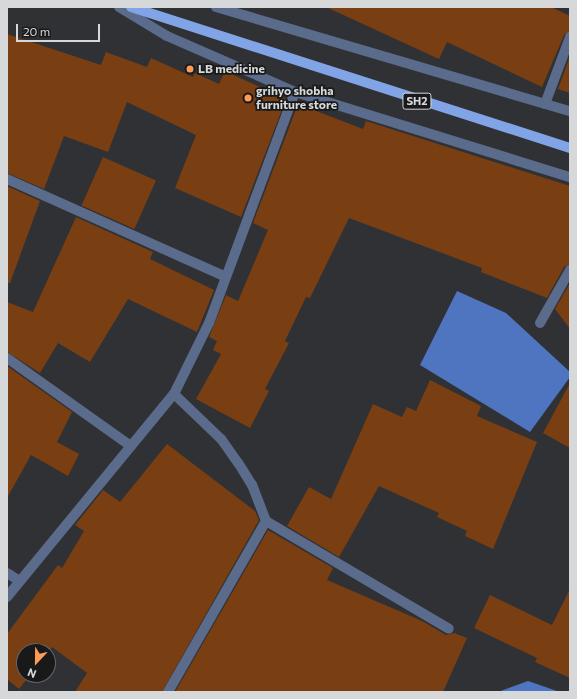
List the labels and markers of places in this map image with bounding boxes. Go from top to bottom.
place label: LB medicine [198,62,265,76]
marker: LB medicine [185,64,195,74]
place label: grihyo shobha furniture store [256,84,337,112]
marker: grihyo shobha furniture store [243,93,253,103]

